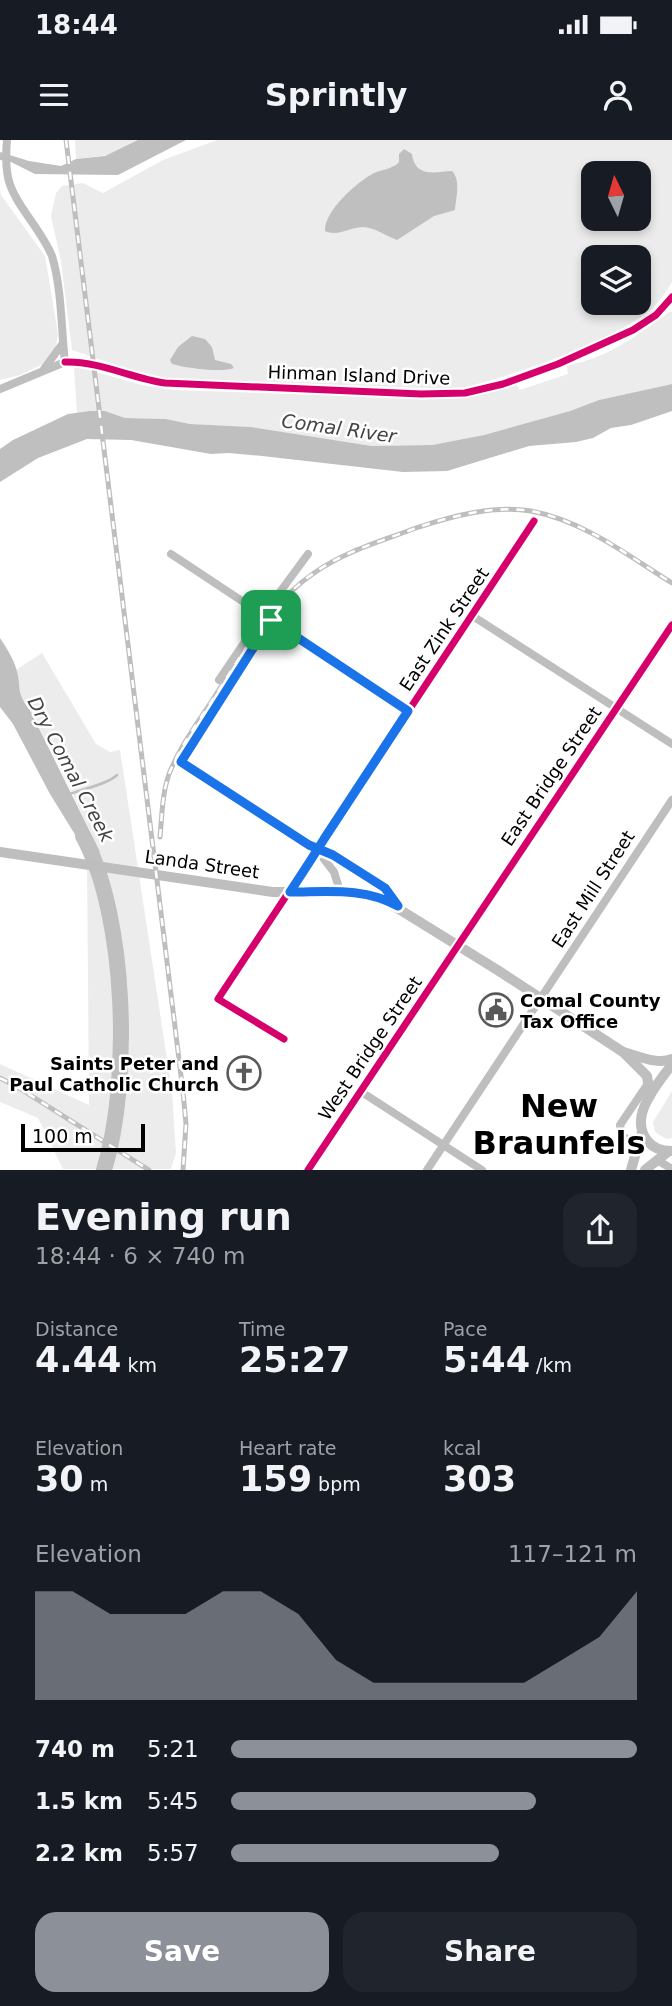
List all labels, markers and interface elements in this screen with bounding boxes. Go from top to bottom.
text: 18:44 [35,10,118,40]
icon: menu [35,76,73,114]
text: Sprintly [265,76,407,114]
icon: person [599,76,637,114]
north arrow [581,161,651,231]
map controls [581,161,651,315]
button: layers [581,245,651,315]
street label: Hinman Island Drive [267,361,451,389]
water label: Comal River [280,409,399,447]
street label: East Zink Street [395,563,493,695]
pin [241,590,301,650]
icon: arrive [252,601,290,639]
water label: Dry Comal Creek [23,693,119,846]
street label: East Bridge Street [497,702,605,850]
street label: East Mill Street [547,826,639,952]
street label: Landa Street [143,846,261,882]
street label: West Bridge Street [314,972,426,1124]
place label: Comal County Tax Office [520,990,661,1032]
public building icon: Comal County Tax Office [477,991,515,1029]
place label: Saints Peter and Paul Catholic Church [9,1053,219,1095]
church icon: Saints Peter and Paul Catholic Church [225,1054,263,1092]
district label: New Braunfels [473,1087,645,1162]
scale bar [21,1120,145,1152]
text: 100 m [32,1125,93,1147]
button: share [563,1193,637,1267]
text: Evening run [35,1195,292,1239]
text: 18:44 · 6 × 740 m [35,1243,245,1269]
text: Distance [35,1318,118,1340]
text: Time [239,1318,286,1340]
text: Pace [443,1318,487,1340]
text: 4.44 [35,1340,121,1380]
text: 25:27 [239,1340,350,1380]
text: 5:44 [443,1340,530,1380]
text: km [121,1354,157,1376]
text: /km [530,1354,572,1376]
text: Elevation [35,1437,123,1459]
text: Heart rate [239,1437,337,1459]
text: kcal [443,1437,481,1459]
text: 30 [35,1459,84,1499]
text: 159 [239,1459,312,1499]
text: 303 [443,1459,516,1499]
text: m [84,1473,108,1495]
text: bpm [312,1473,361,1495]
text: Elevation [35,1541,142,1567]
text: 117–121 m [508,1541,637,1567]
text: 740 m [35,1736,115,1762]
text: 5:21 [147,1736,199,1762]
text: 1.5 km [35,1788,123,1814]
text: 5:45 [147,1788,199,1814]
text: 2.2 km [35,1840,123,1866]
text: 5:57 [147,1840,199,1866]
button: Save [35,1912,329,1992]
button: Share [343,1912,637,1992]

